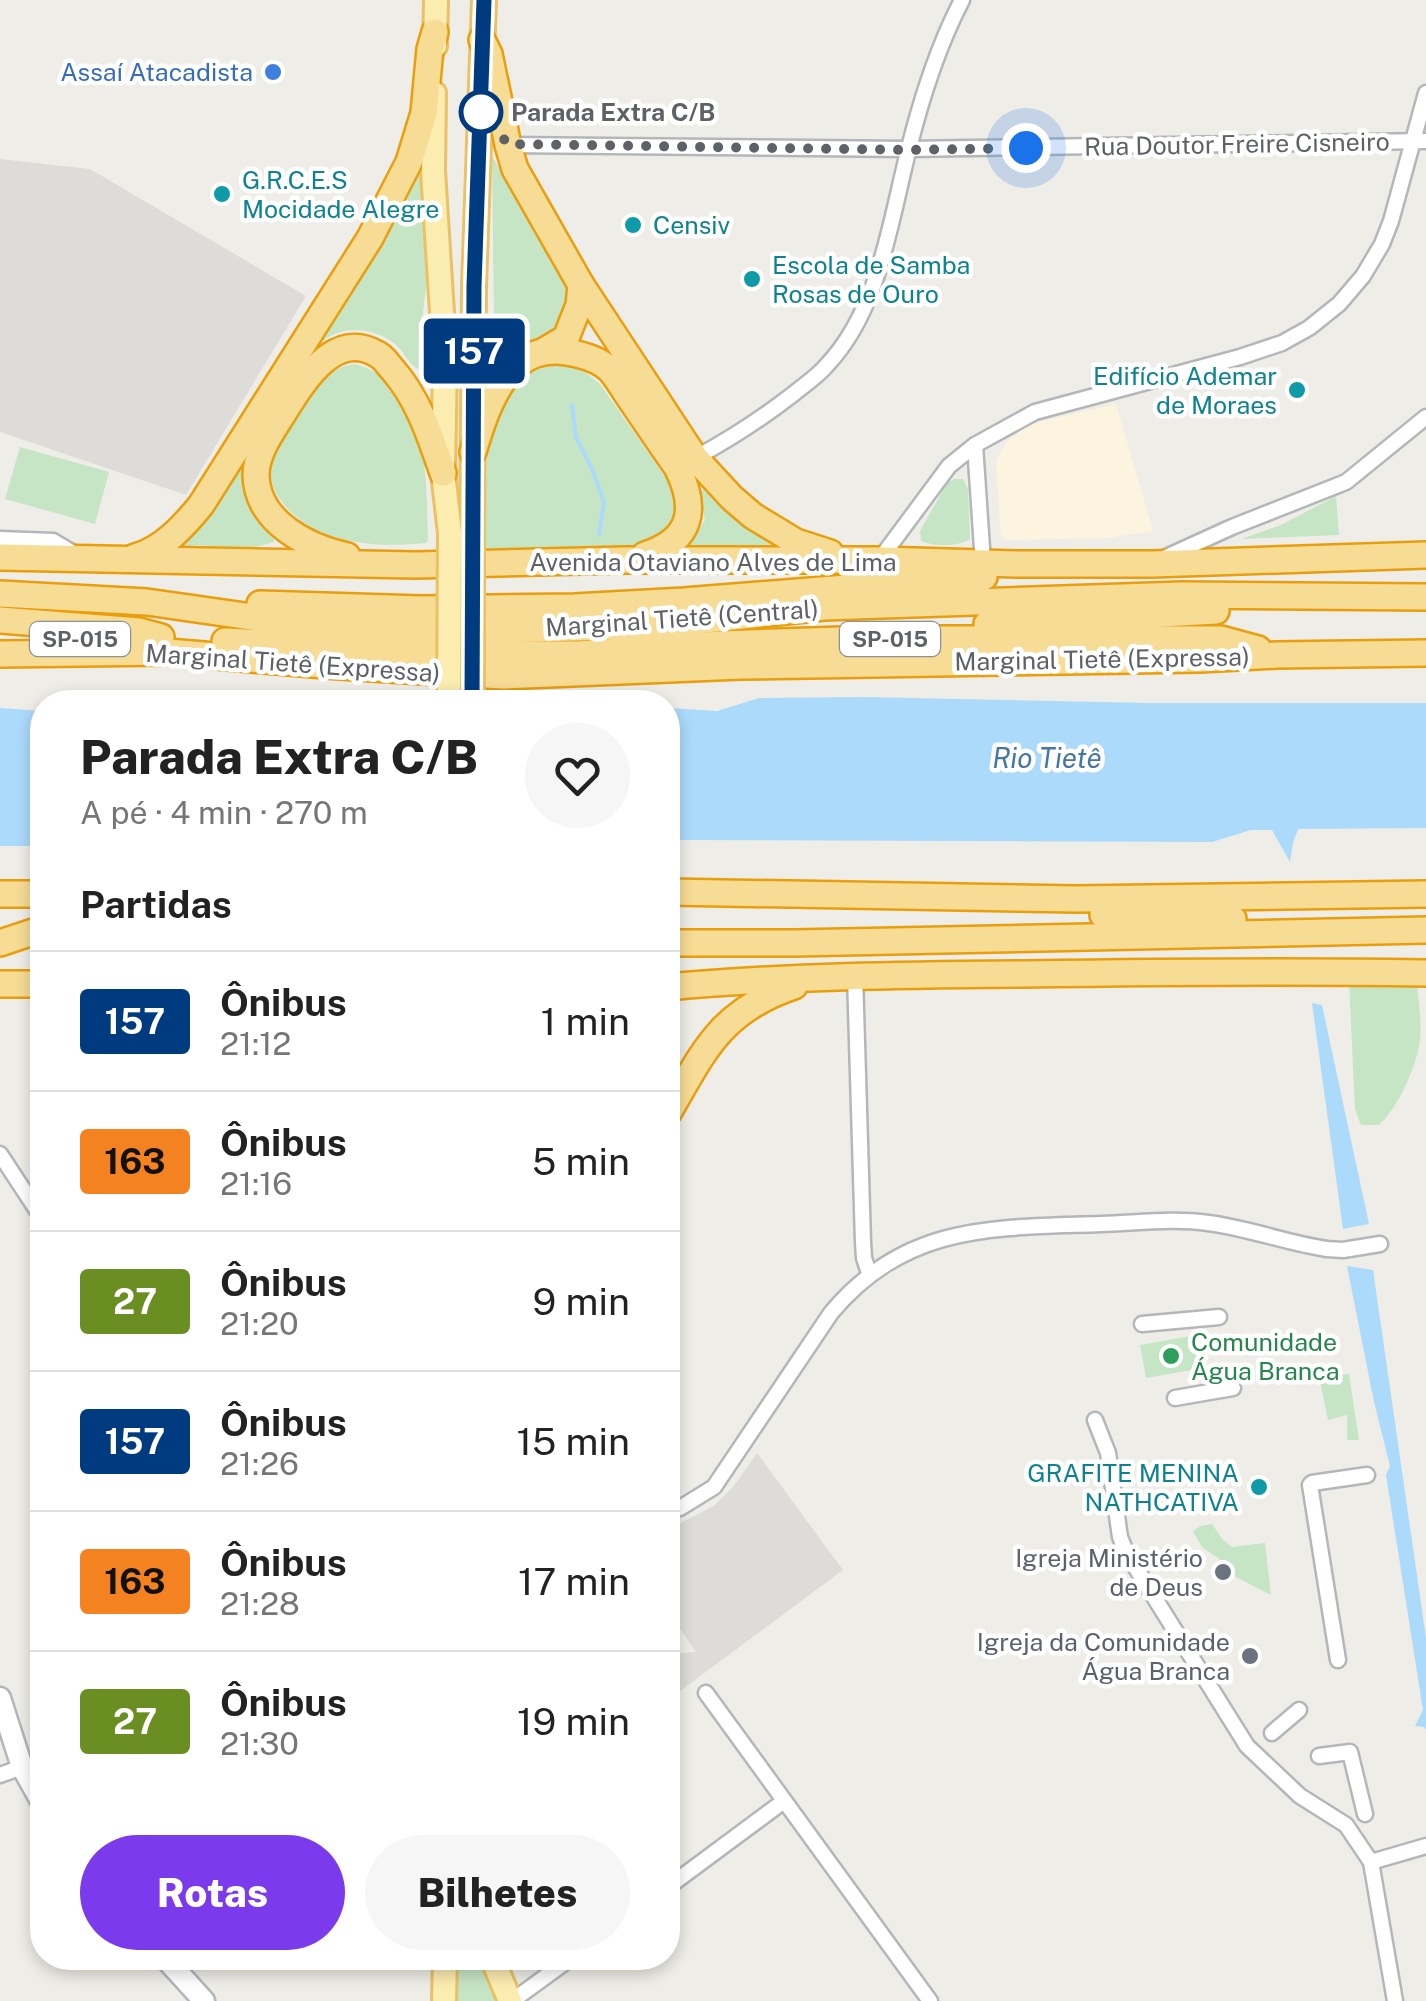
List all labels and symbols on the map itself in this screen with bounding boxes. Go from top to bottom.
place label: Assaí Atacadista [60,57,253,87]
marker: Assaí Atacadista [262,61,284,83]
marker: Parada Extra C/B [460,91,502,133]
place label: Parada Extra C/B [511,97,715,127]
your location [1001,123,1051,173]
street label: Rua Doutor Freire Cisneiro [1084,126,1390,162]
place label: G.R.C.E.S Mocidade Alegre [242,165,440,224]
marker: G.R.C.E.S Mocidade Alegre [211,183,233,205]
place label: Censiv [653,210,730,240]
marker: Censiv [622,214,644,236]
place label: Escola de Samba Rosas de Ouro [772,250,970,309]
marker: Escola de Samba Rosas de Ouro [741,268,763,290]
line badge: 157 [416,318,532,384]
place label: Edifício Ademar de Moraes [1093,361,1277,420]
marker: Edifício Ademar de Moraes [1286,379,1308,401]
street label: Avenida Otaviano Alves de Lima [529,547,897,577]
street label: Marginal Tietê (Central) [544,593,820,643]
road number: SP-015 [30,622,130,656]
road number: SP-015 [840,622,940,656]
street label: Marginal Tietê (Expressa) [145,638,441,688]
street label: Marginal Tietê (Expressa) [954,641,1250,677]
water label: Rio Tietê [992,741,1102,774]
place label: Comunidade Água Branca [1191,1327,1340,1386]
marker: Comunidade Água Branca [1160,1345,1182,1367]
place label: GRAFITE MENINA NATHCATIVA [1027,1458,1239,1517]
marker: GRAFITE MENINA NATHCATIVA [1248,1476,1270,1498]
place label: Igreja Ministério de Deus [1015,1543,1203,1602]
marker: Igreja Ministério de Deus [1212,1561,1234,1583]
place label: Igreja da Comunidade Água Branca [977,1627,1230,1686]
marker: Igreja da Comunidade Água Branca [1239,1645,1261,1667]

